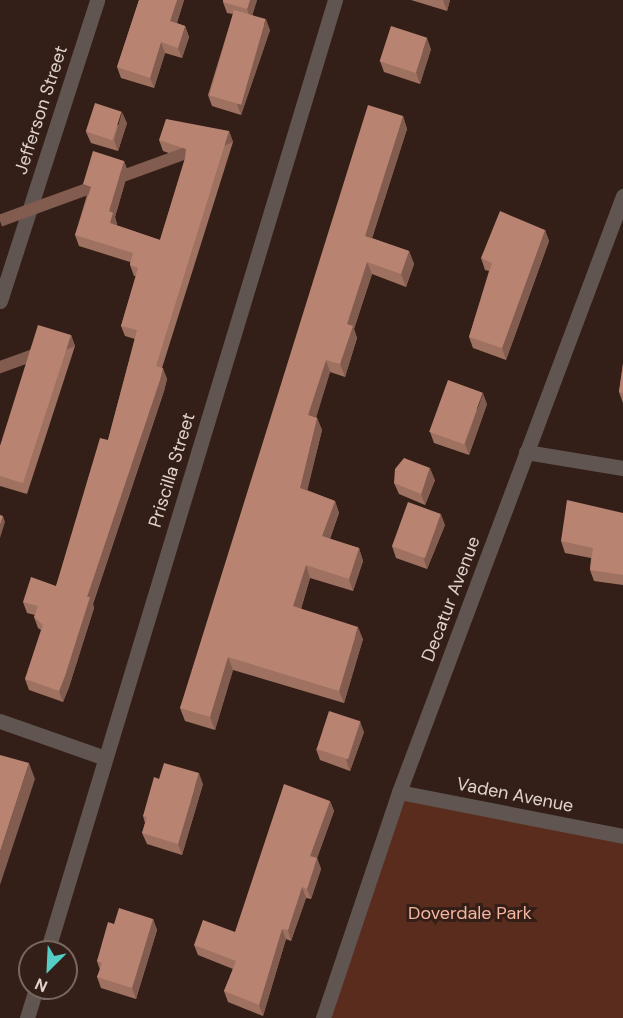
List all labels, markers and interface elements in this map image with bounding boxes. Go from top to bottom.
street label: Jefferson Street [10,43,72,177]
street label: Priscilla Street [144,410,200,530]
street label: Decatur Avenue [417,533,485,665]
street label: Vaden Avenue [455,773,575,817]
park label: Doverdale Park [408,902,532,924]
north arrow [18,940,78,1000]
text: N [32,973,51,997]

